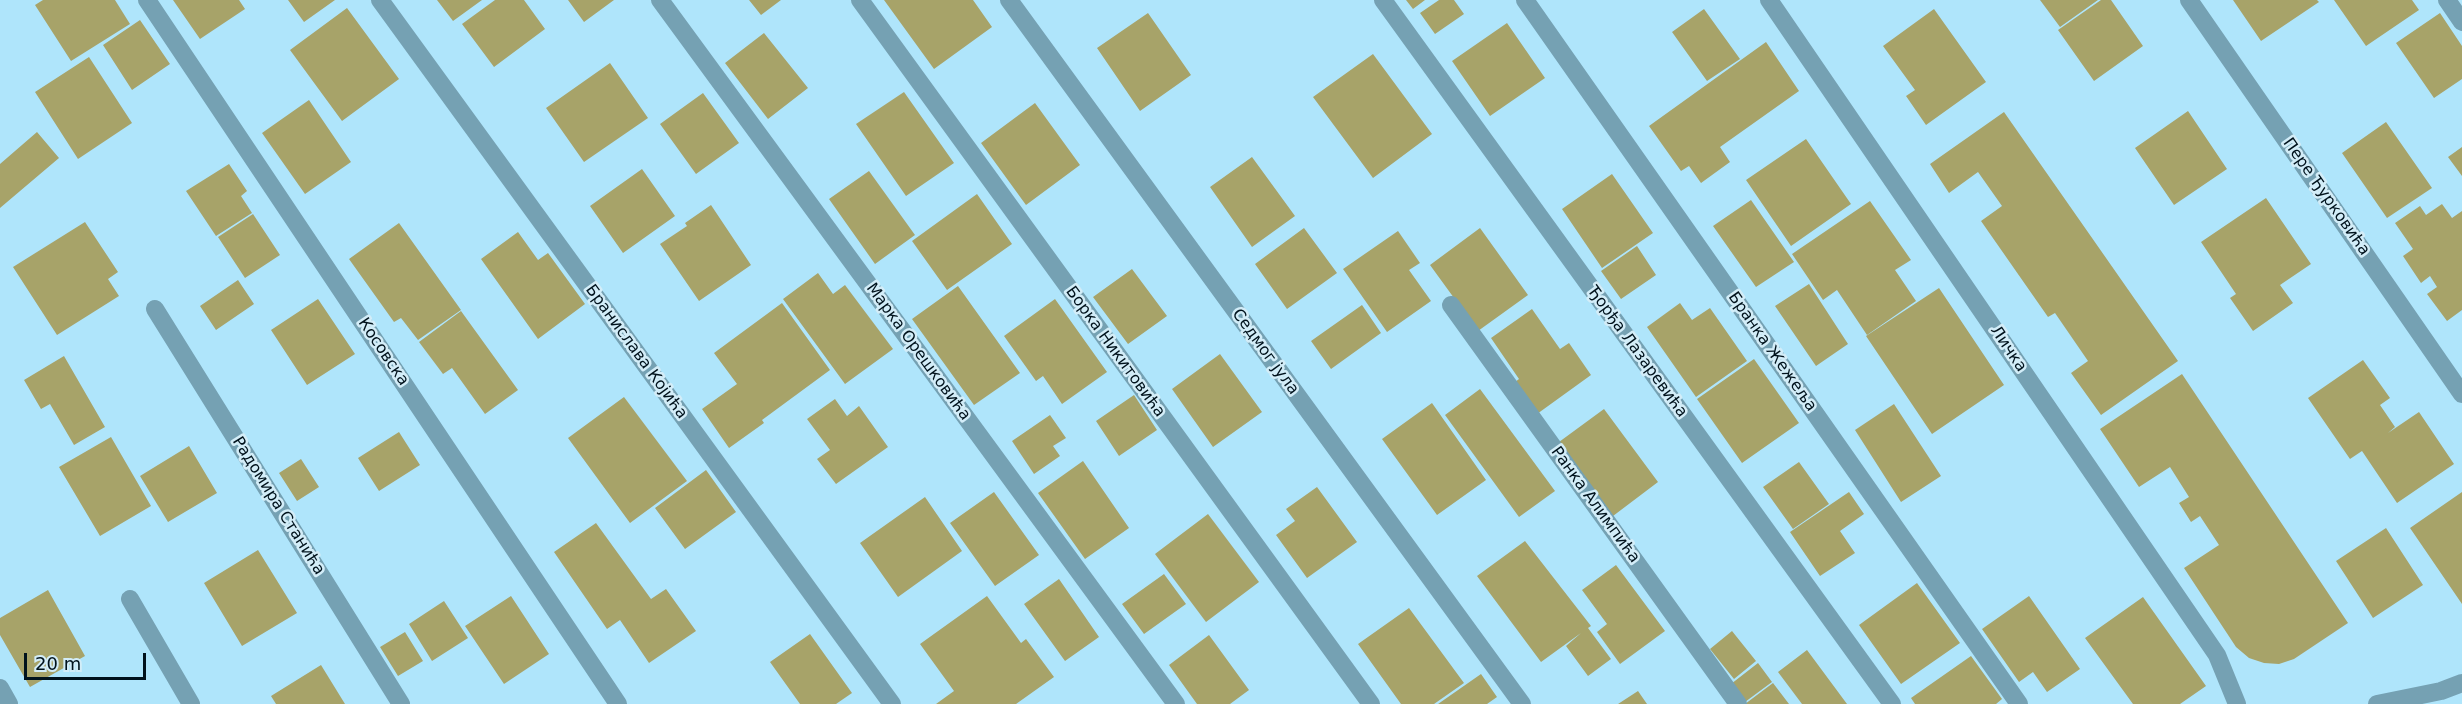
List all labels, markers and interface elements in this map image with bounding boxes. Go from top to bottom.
street label: Пере Ђурковића [2278,135,2374,259]
street label: Марка Орешковића [862,280,974,424]
street label: Бранислава Којића [581,281,691,423]
street label: Борка Никитовића [1061,283,1169,421]
street label: Ђорђа Лазаревића [1583,283,1691,421]
street label: Бранка Жежеља [1724,289,1820,415]
street label: Седмог јула [1227,305,1303,399]
street label: Косовска [353,315,413,389]
street label: Личка [1986,322,2030,376]
street label: Радомира Станића [228,433,328,579]
street label: Ранка Алимпића [1546,443,1644,567]
scale bar [27,641,148,679]
text: 20 m [35,653,81,674]

